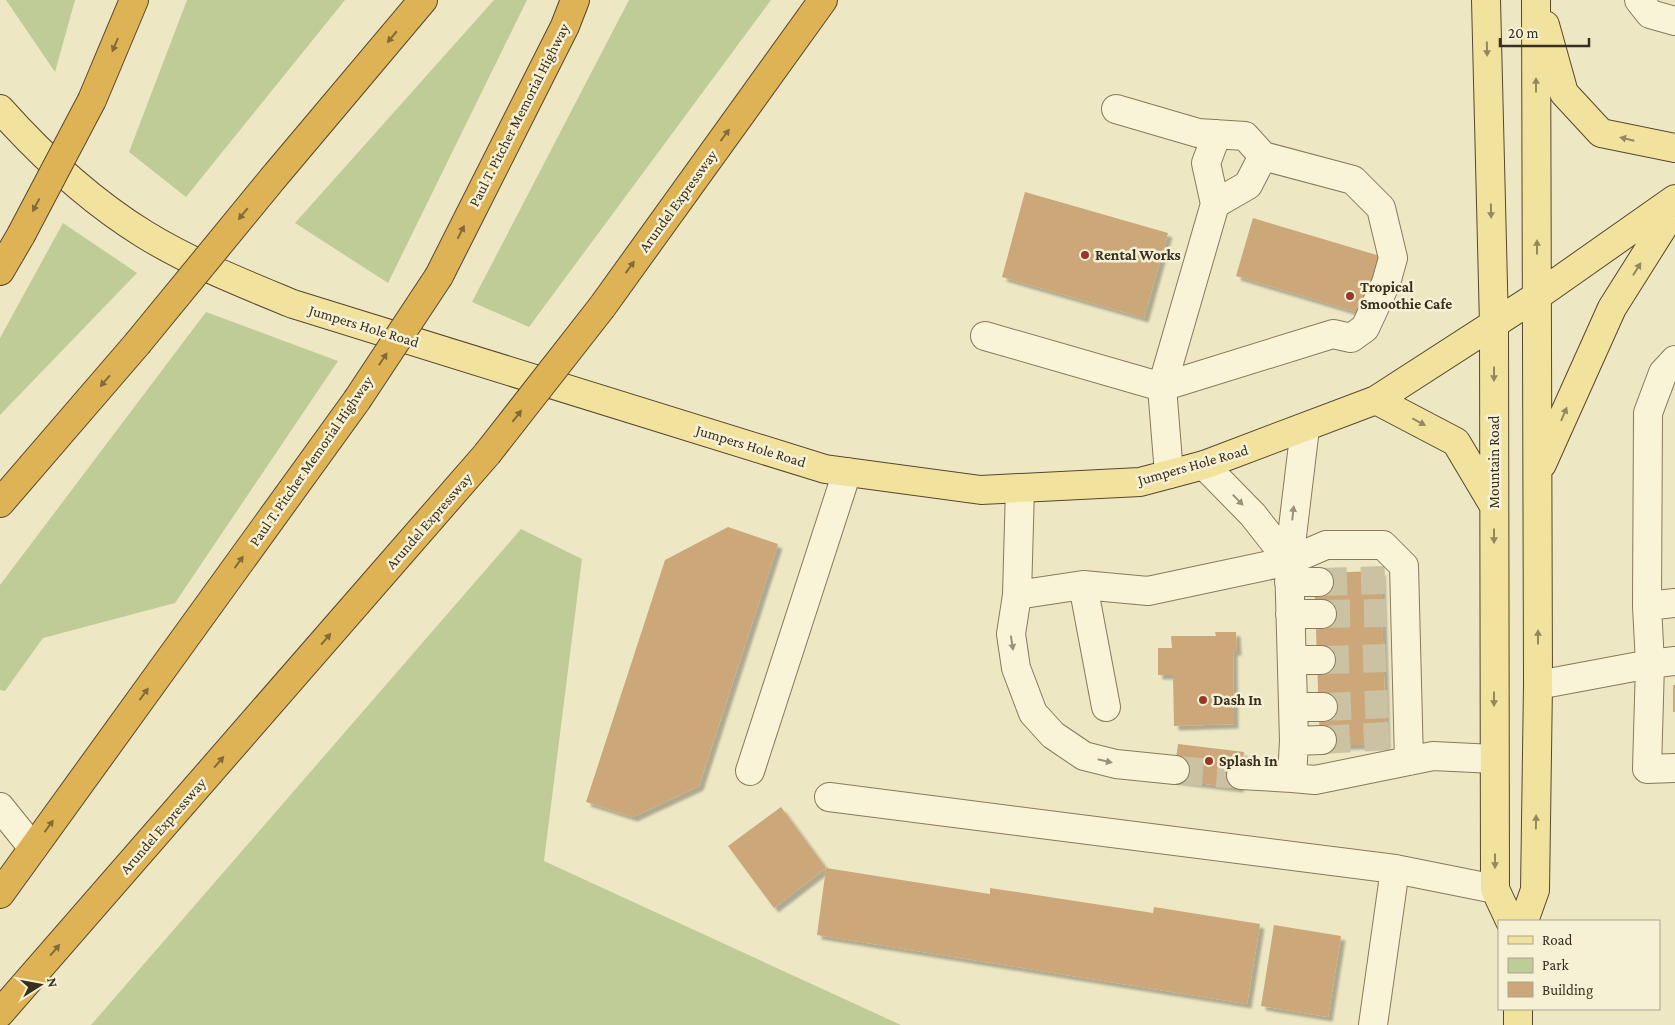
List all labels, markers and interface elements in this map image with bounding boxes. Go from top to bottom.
scale bar [1500,15,1589,47]
street label: Paul T. Pitcher Memorial Highway [466,21,573,210]
text: 20 m [1508,25,1539,41]
one-way arrow [386,31,397,44]
one-way arrow [111,38,119,52]
one-way arrow [1483,41,1491,57]
one-way arrow [1532,77,1540,93]
one-way arrow [720,129,731,142]
one-way arrow [1620,135,1635,143]
street label: Arundel Expressway [636,147,721,256]
one-way arrow [32,198,40,212]
one-way arrow [1487,203,1495,219]
one-way arrow [238,207,249,220]
one-way arrow [457,225,465,240]
one-way arrow [1533,239,1541,255]
place label: Rental Works [1095,247,1181,263]
marker: Rental Works [1079,249,1091,261]
one-way arrow [625,261,636,274]
one-way arrow [1632,262,1641,276]
place label: Tropical Smoothie Cafe [1360,279,1452,312]
marker: Tropical Smoothie Cafe [1344,290,1356,302]
street label: Jumpers Hole Road [305,301,421,351]
one-way arrow [379,353,388,366]
one-way arrow [1490,366,1498,382]
street label: Paul T. Pitcher Memorial Highway [246,373,377,549]
one-way arrow [100,375,111,387]
one-way arrow [1561,407,1569,421]
one-way arrow [512,409,522,423]
street label: Mountain Road [1486,415,1502,508]
one-way arrow [1412,418,1425,427]
street label: Jumpers Hole Road [692,421,808,471]
street label: Jumpers Hole Road [1134,442,1250,490]
street label: Arundel Expressway [383,470,476,573]
one-way arrow [1232,494,1244,506]
one-way arrow [1289,504,1297,520]
one-way arrow [1490,528,1498,544]
one-way arrow [234,556,244,569]
one-way arrow [1534,628,1542,644]
one-way arrow [320,633,331,645]
one-way arrow [1009,636,1017,652]
one-way arrow [139,687,149,701]
one-way arrow [1490,691,1498,707]
place label: Dash In [1213,692,1262,708]
marker: Dash In [1197,694,1209,706]
place label: Splash In [1219,753,1278,769]
marker: Splash In [1203,755,1215,767]
one-way arrow [213,756,225,768]
one-way arrow [1098,757,1113,765]
street label: Arundel Expressway [117,775,210,878]
one-way arrow [1532,814,1540,830]
one-way arrow [44,819,54,833]
one-way arrow [1491,853,1499,869]
legend [1498,920,1660,1010]
text: Road [1542,932,1573,948]
one-way arrow [49,944,60,956]
text: Park [1542,957,1569,973]
north arrow [15,960,65,1010]
text: N [44,976,62,989]
text: Building [1542,982,1593,999]

